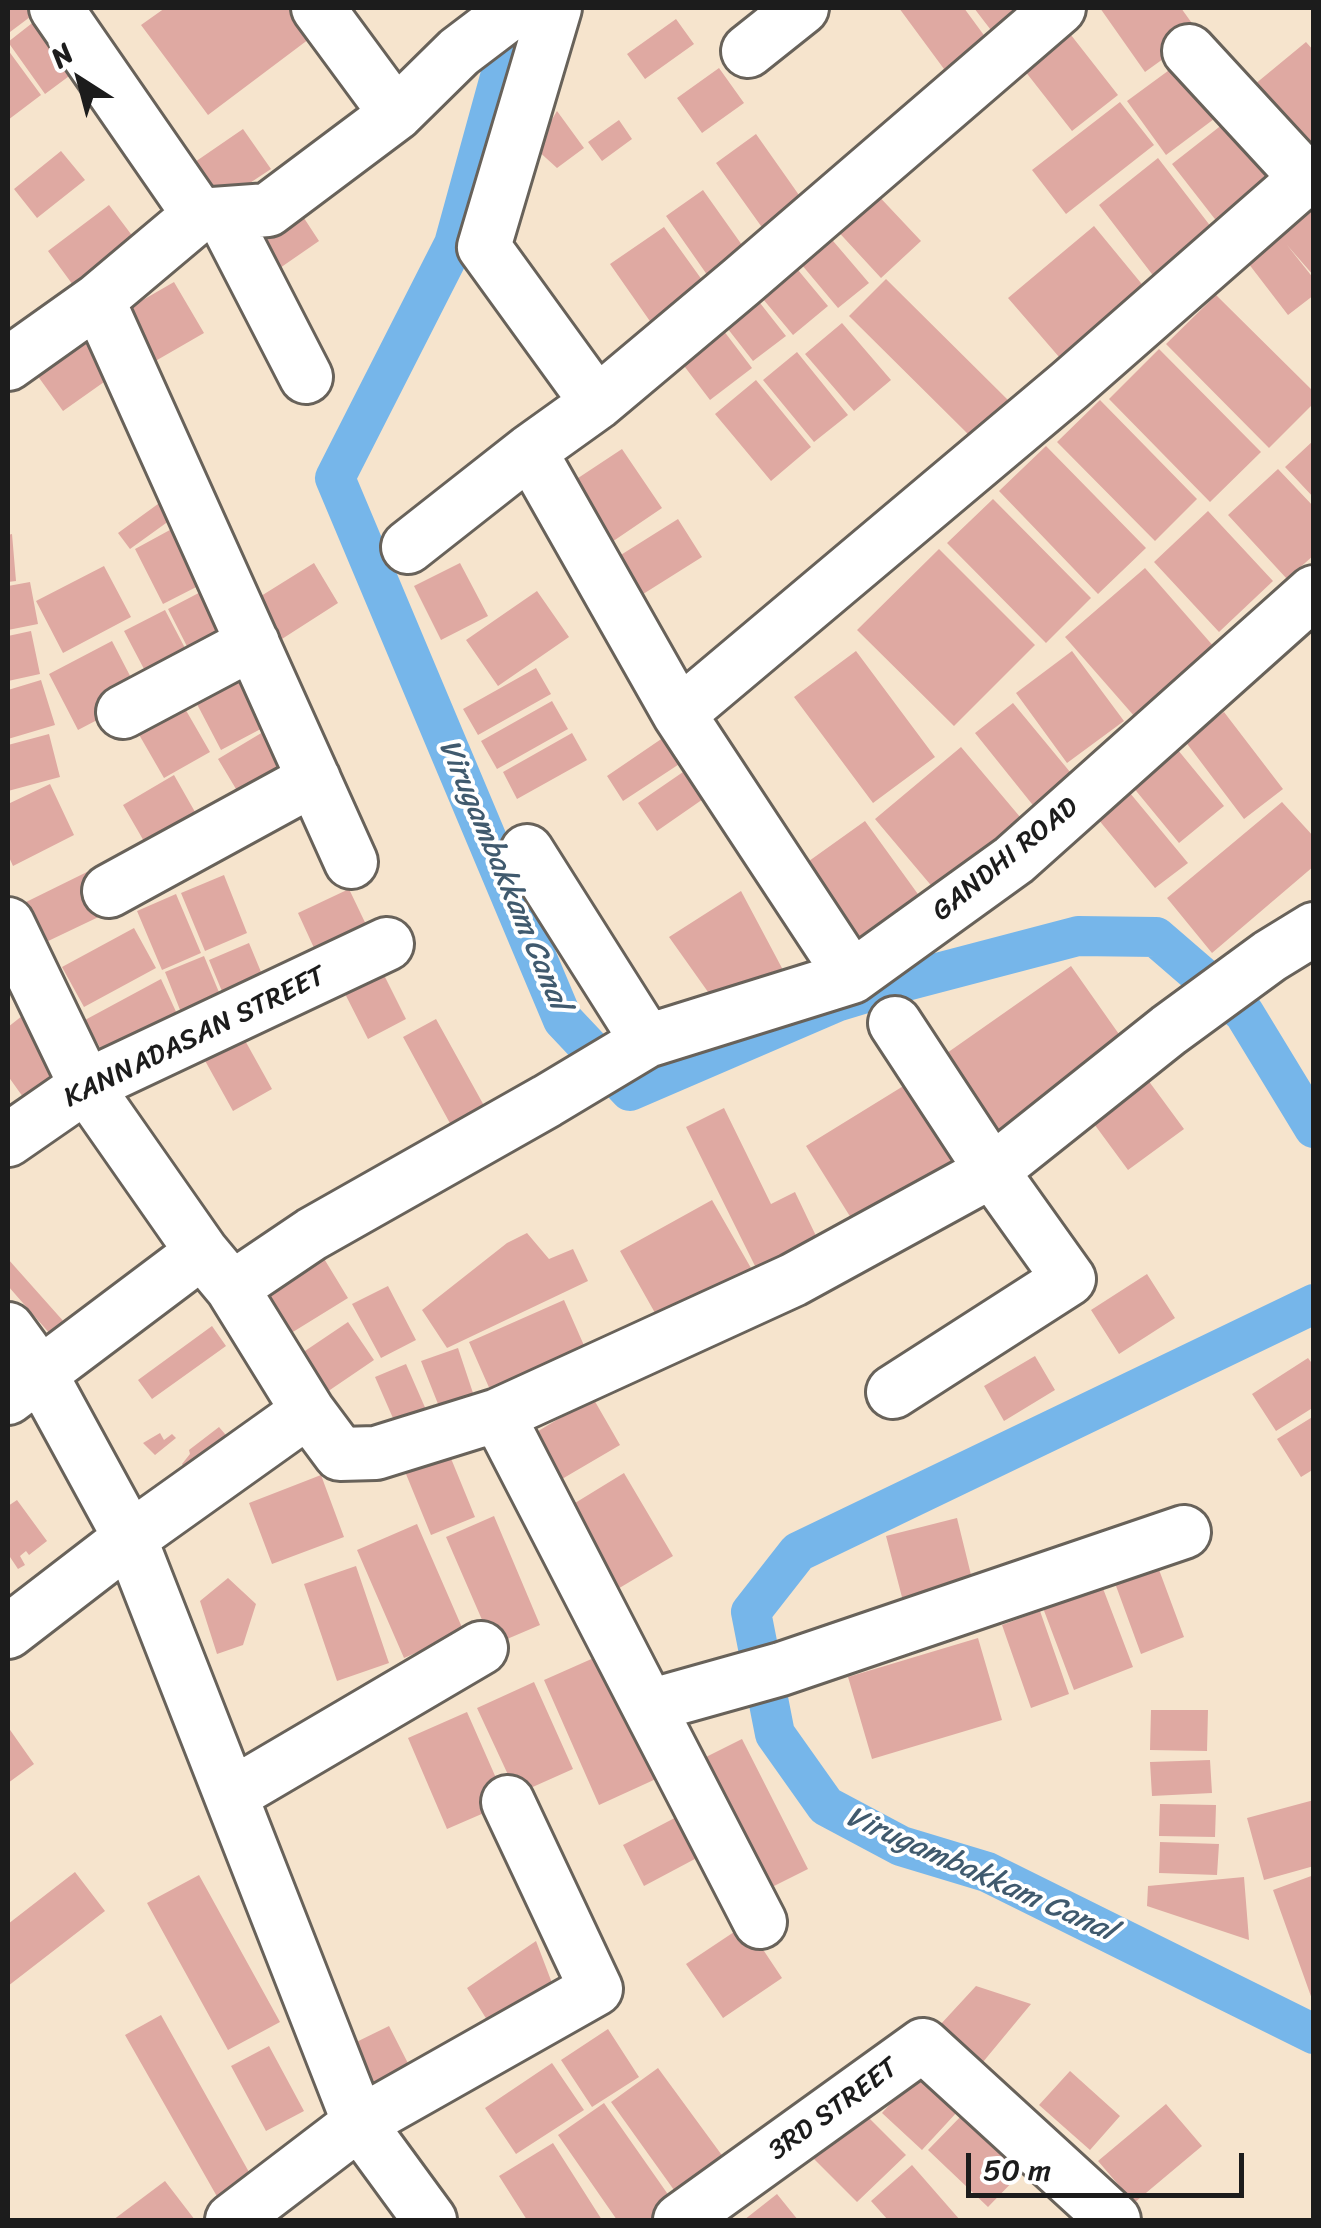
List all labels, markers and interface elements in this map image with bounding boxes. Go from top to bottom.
north arrow [30,30,130,130]
text: N [40,30,84,81]
water label: Virugambakkam Canal [430,734,576,1016]
street label: GANDHI ROAD [926,791,1086,929]
street label: KANNADASAN STREET [59,960,331,1116]
water label: Virugambakkam Canal [840,1799,1120,1951]
street label: 3RD STREET [763,2052,905,2168]
scale bar [971,2133,1248,2195]
text: 50 m [983,2143,1051,2197]

